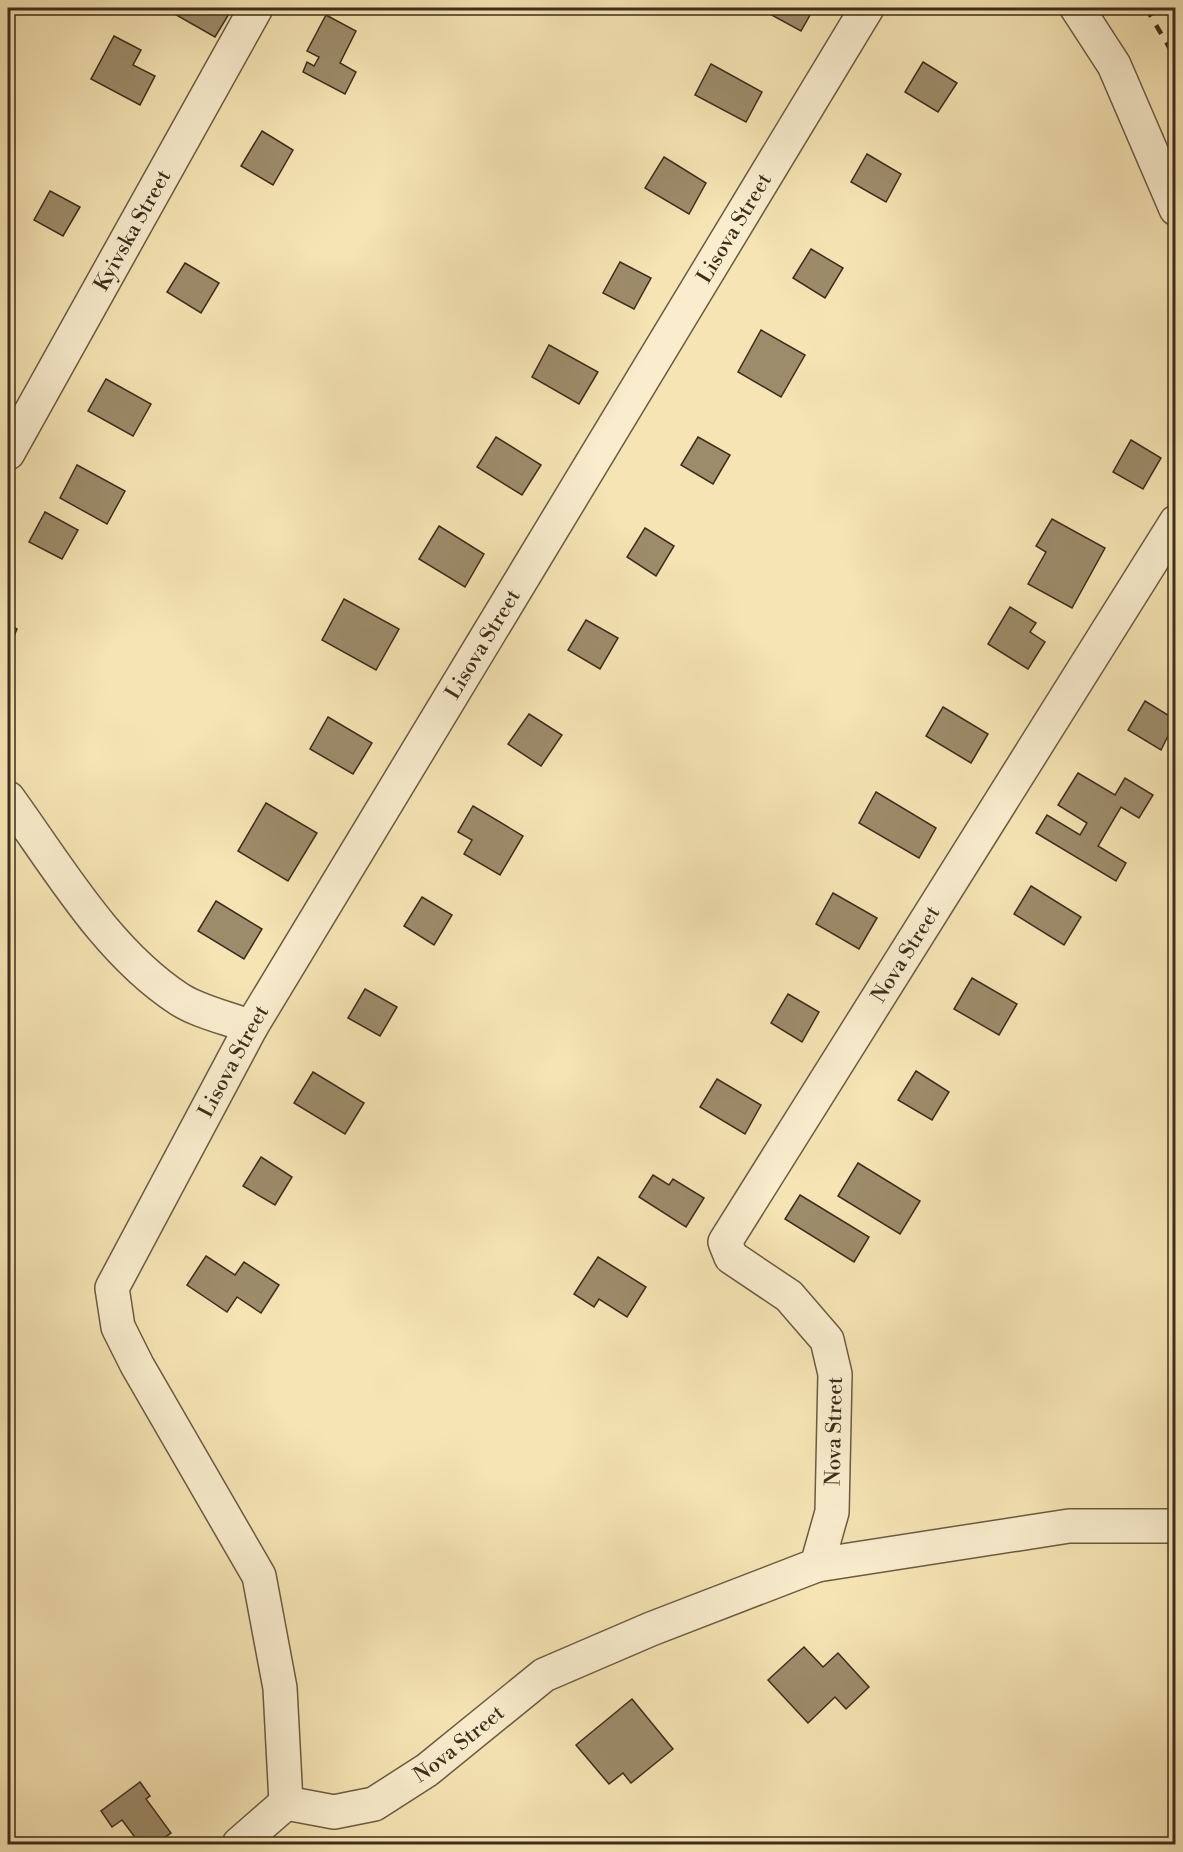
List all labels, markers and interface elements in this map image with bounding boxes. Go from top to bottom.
street label: Kyivska Street [89,165,177,296]
street label: Lisova Street [692,168,778,288]
street label: Lisova Street [440,584,527,704]
street label: Nova Street [866,901,946,1008]
street label: Lisova Street [193,1000,275,1122]
street label: Nova Street [821,1376,849,1486]
street label: Nova Street [409,1700,510,1789]

